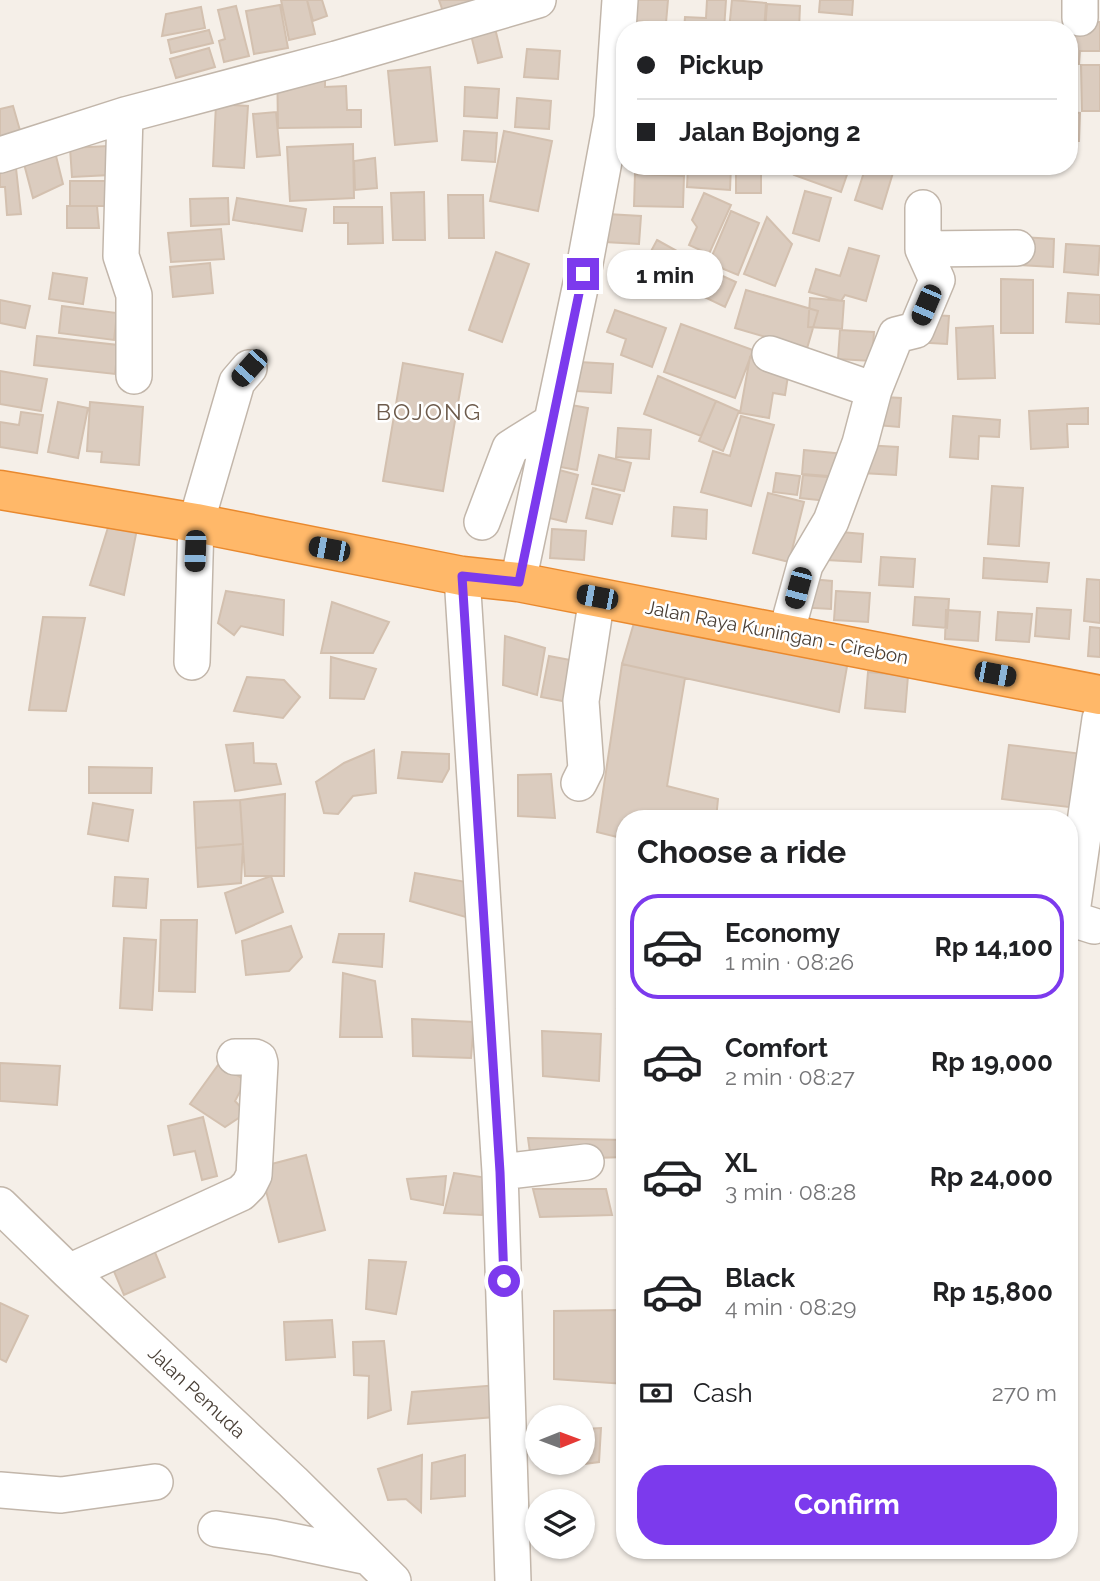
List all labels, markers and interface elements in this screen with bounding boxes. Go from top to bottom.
text: Pickup [679,50,764,80]
text: Jalan Bojong 2 [679,117,861,147]
callout: 1 min [608,250,723,298]
route end [567,258,599,290]
text: 1 min [636,261,694,288]
car [909,282,944,328]
car [228,345,271,391]
district label: BOJONG [376,398,482,425]
car [184,530,207,572]
car [307,535,352,563]
car [783,565,814,611]
car [575,583,620,611]
street label: Jalan Raya Kuningan - Cirebon [644,596,910,668]
car [973,660,1018,688]
text: Choose a ride [637,833,846,870]
icon: car [641,915,704,978]
text: Economy [725,918,840,948]
text: Rp 14,100 [935,932,1053,962]
text: 1 min · 08:26 [725,948,854,975]
icon: car [641,1030,704,1093]
text: Comfort [725,1033,828,1063]
text: Rp 19,000 [931,1047,1053,1077]
text: 2 min · 08:27 [725,1063,855,1090]
icon: car [641,1145,704,1208]
text: XL [725,1148,757,1178]
text: Rp 24,000 [930,1162,1053,1192]
text: 3 min · 08:28 [725,1178,856,1205]
icon: car [641,1260,704,1323]
text: Black [725,1263,795,1293]
route start [488,1265,520,1297]
text: Rp 15,800 [932,1277,1053,1307]
text: 4 min · 08:29 [725,1293,857,1320]
street label: Jalan Pemuda [144,1342,250,1442]
icon: cash [637,1374,675,1412]
text: Cash [693,1378,753,1408]
text: 270 m [992,1379,1057,1406]
north arrow [525,1405,595,1475]
map controls [525,1405,595,1559]
button: Confirm [637,1465,1057,1545]
button: layers [525,1489,595,1559]

